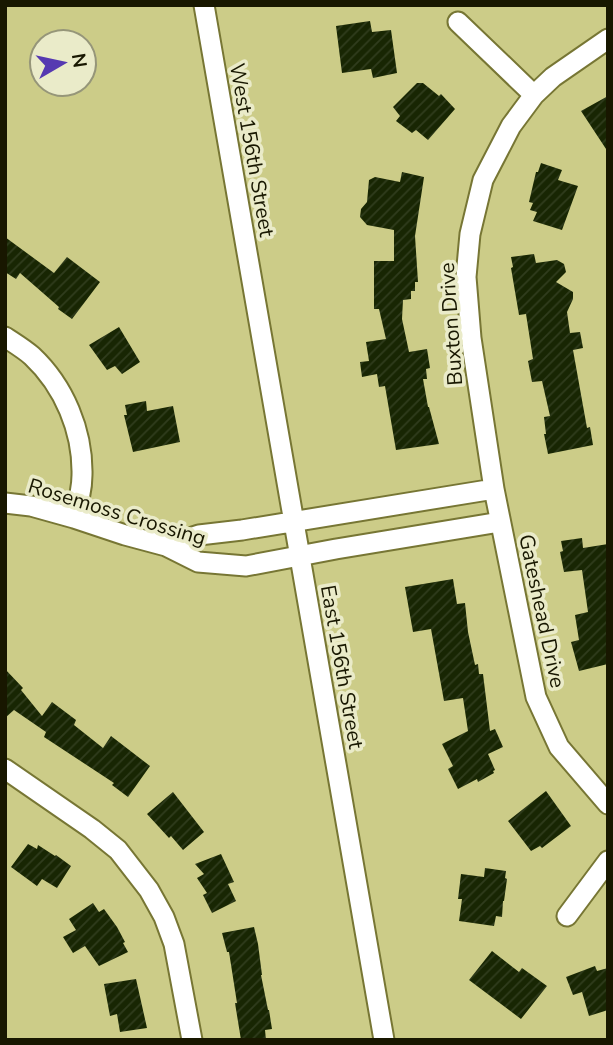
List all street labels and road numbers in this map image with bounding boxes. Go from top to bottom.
street label: West 156th Street [223,61,281,240]
street label: Buxton Drive [433,262,469,386]
street label: Rosemoss Crossing [25,472,209,552]
street label: Gateshead Drive [512,532,572,690]
street label: East 156th Street [314,583,370,752]

